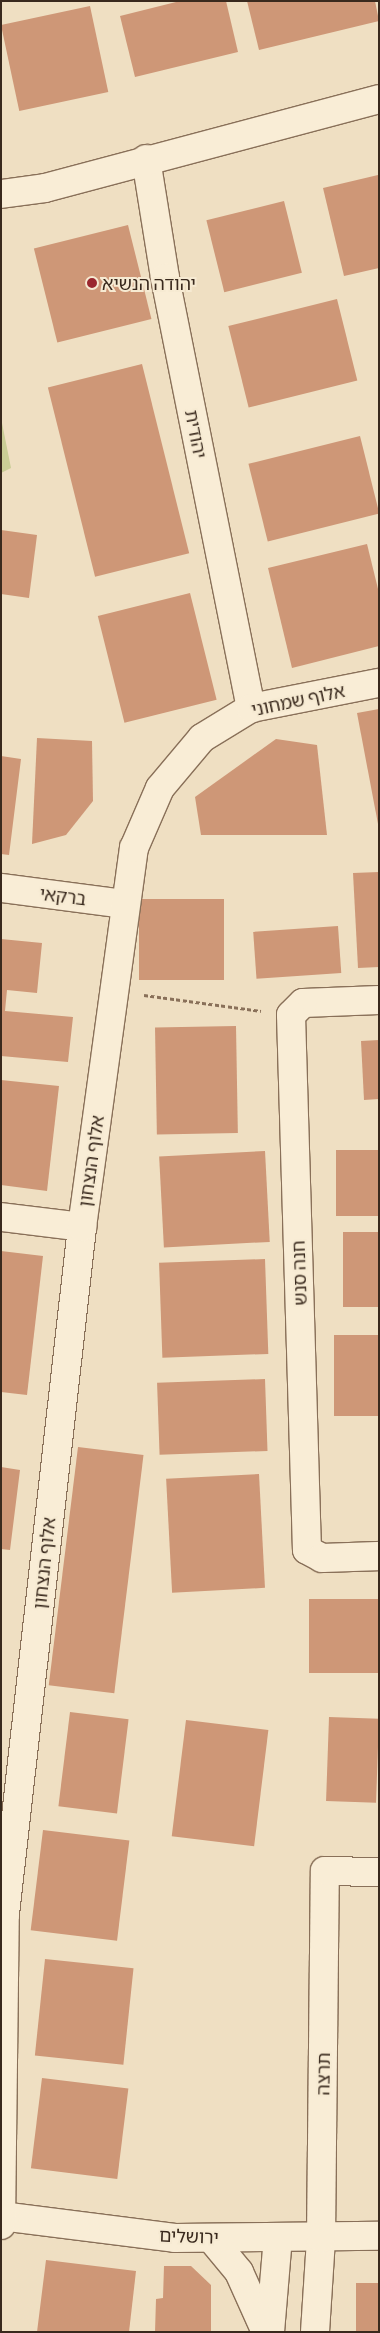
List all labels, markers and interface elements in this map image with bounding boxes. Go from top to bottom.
place label: יהודה הנשיא [102,272,196,294]
marker: יהודה הנשיא [86,277,98,289]
street label: יהודית [181,408,211,460]
street label: אלוף שמחוני [249,680,347,720]
street label: ברקאי [38,882,88,910]
street label: אלוף הנצחון [74,1114,108,1208]
street label: חנה סנש [287,1240,311,1306]
street label: אלוף הנצחון [28,1516,60,1610]
street label: תרצה [312,2052,334,2096]
street label: ירושלים [159,2224,219,2248]

